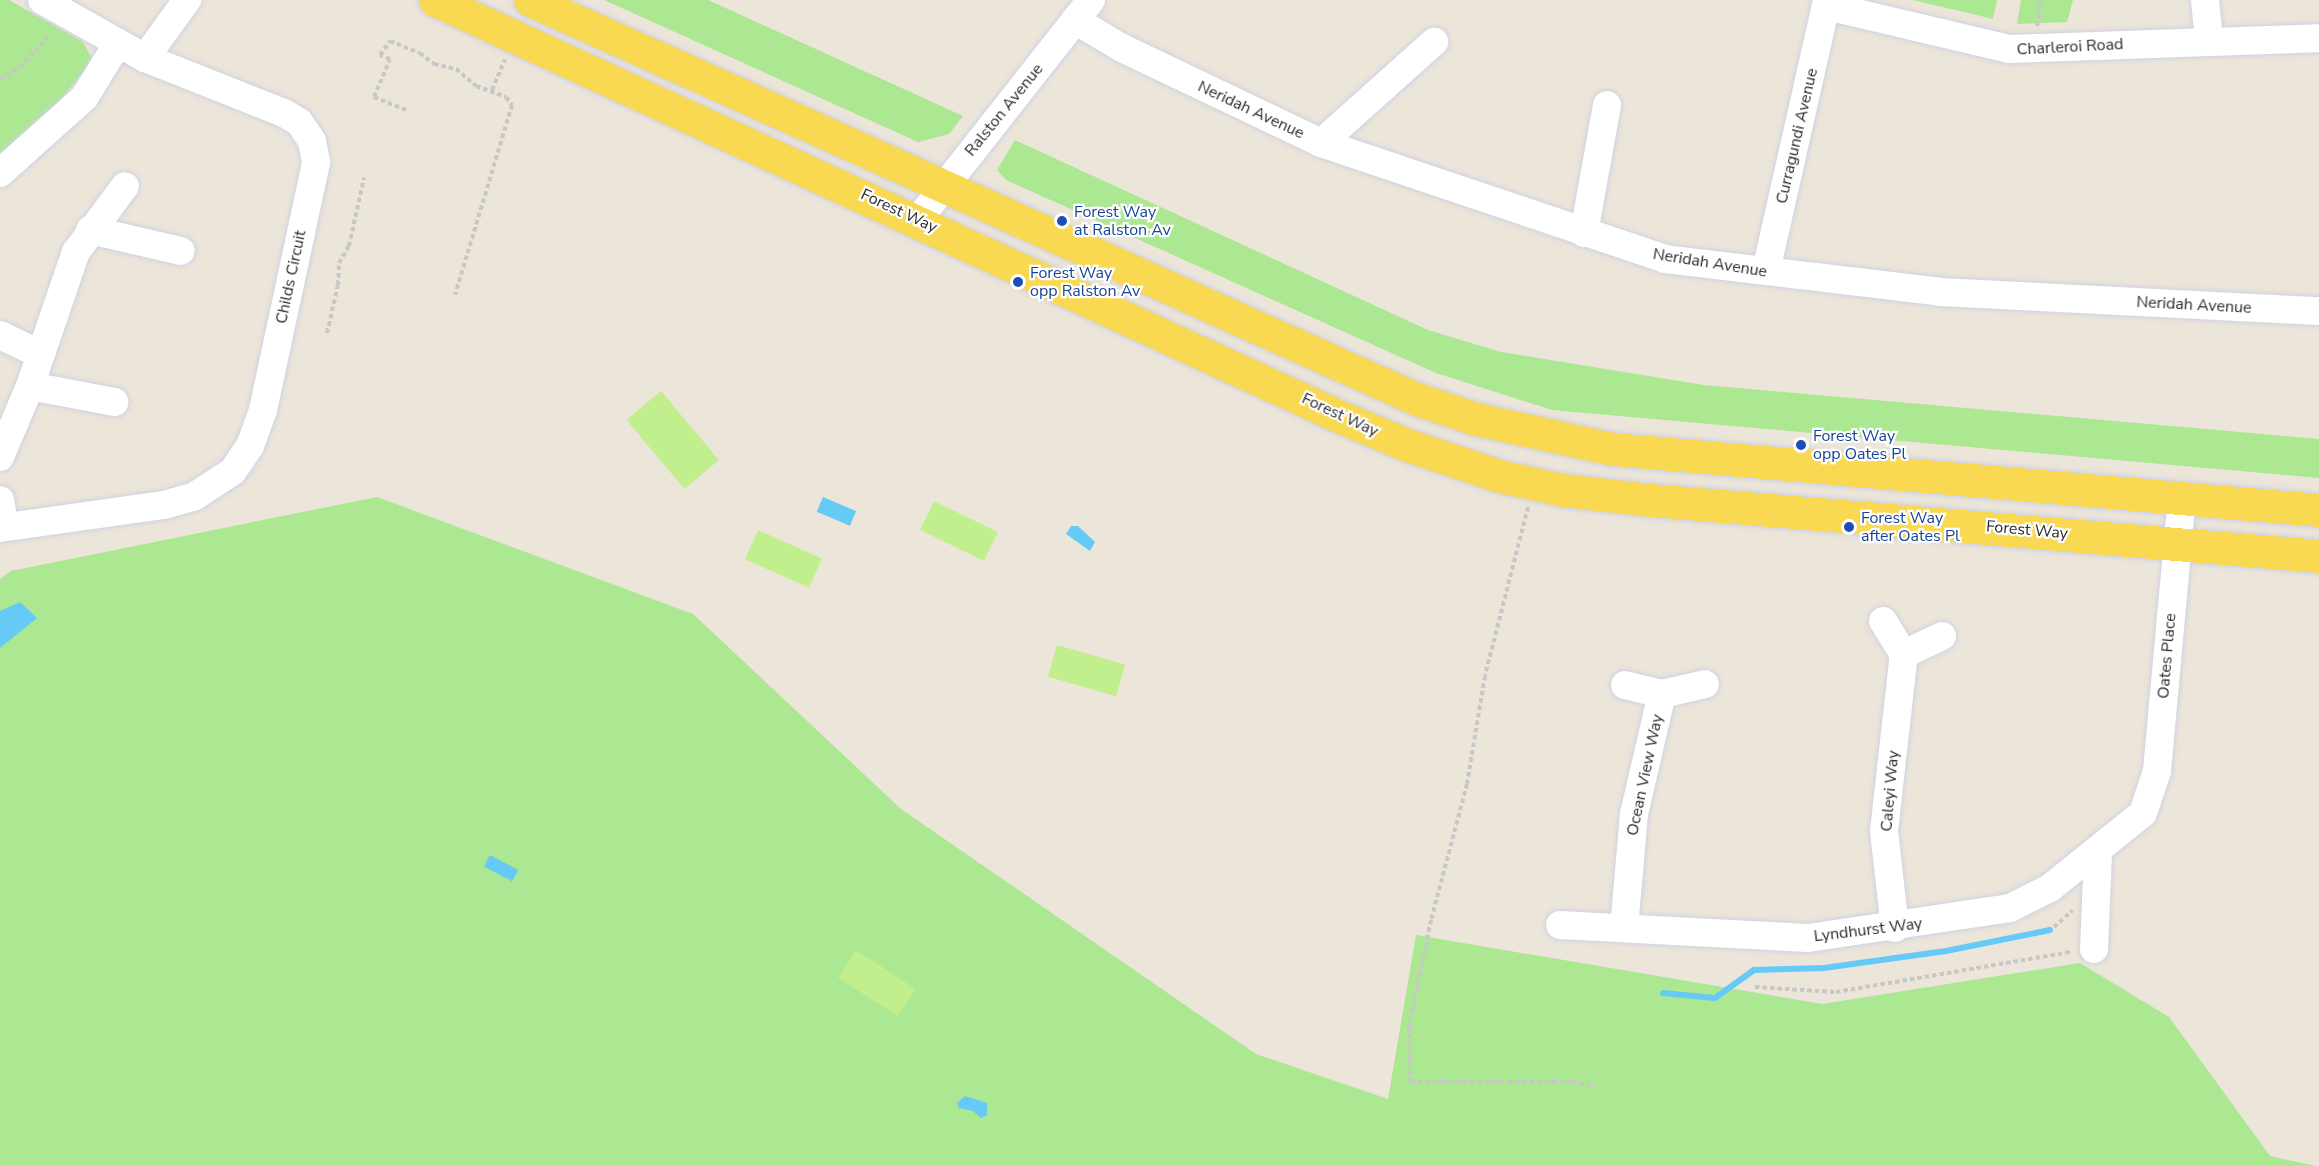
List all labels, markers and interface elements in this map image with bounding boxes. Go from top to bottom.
street label: Charleroi Road [2016,35,2124,59]
street label: Ralston Avenue [961,60,1047,160]
street label: Curragundi Avenue [1772,66,1822,206]
street label: Neridah Avenue [1195,77,1307,143]
street label: Forest Way [858,185,940,237]
place label: Forest Way at Ralston Av [1074,202,1171,240]
marker: Forest Way at Ralston Av [1055,214,1069,228]
street label: Childs Circuit [272,228,310,326]
street label: Neridah Avenue [1652,245,1768,281]
place label: Forest Way opp Ralston Av [1030,263,1140,301]
marker: Forest Way opp Ralston Av [1011,275,1025,289]
street label: Neridah Avenue [2136,292,2252,318]
street label: Forest Way [1299,389,1381,441]
place label: Forest Way opp Oates Pl [1813,426,1906,464]
marker: Forest Way opp Oates Pl [1794,438,1808,452]
place label: Forest Way after Oates Pl [1861,508,1960,546]
street label: Forest Way [1985,517,2069,543]
marker: Forest Way after Oates Pl [1842,520,1856,534]
street label: Oates Place [2154,612,2180,700]
street label: Ocean View Way [1623,712,1667,838]
street label: Caleyi Way [1877,750,1903,832]
street label: Lyndhurst Way [1813,914,1923,946]

